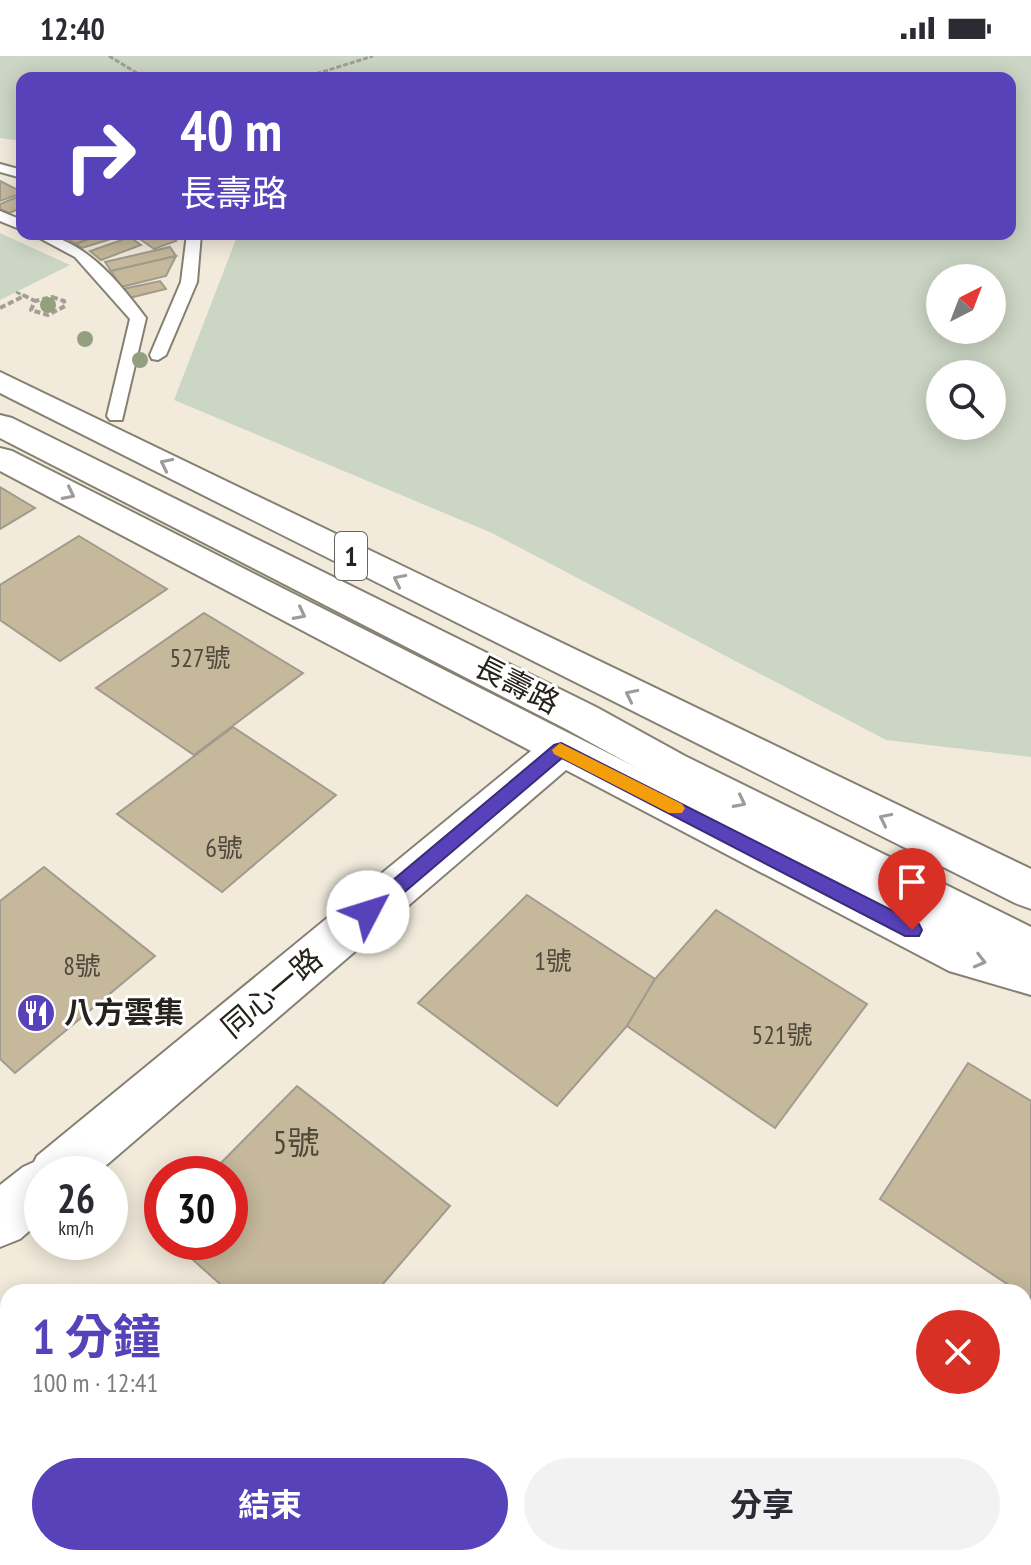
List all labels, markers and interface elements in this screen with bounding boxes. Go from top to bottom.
text: 12:40 [40,9,105,48]
text: 40 m [180,94,282,166]
icon: right [48,104,152,208]
text: 長壽路 [180,169,288,216]
north arrow [926,264,1006,344]
map controls [926,264,1006,440]
button: search [926,360,1006,440]
one-way arrow [159,458,174,474]
one-way arrow [61,485,76,500]
road number: 1 [335,532,367,580]
one-way arrow [392,574,407,589]
one-way arrow [291,605,306,620]
house number: 527號 [169,641,231,674]
street label: 長壽路 [469,646,567,721]
one-way arrow [625,690,640,705]
one-way arrow [731,793,746,808]
one-way arrow [879,813,894,829]
house number: 6號 [205,831,243,864]
pin [878,848,946,930]
icon: arrive [890,860,934,904]
position arrow [326,870,410,954]
street label: 同心一路 [213,938,330,1045]
house number: 1號 [534,944,572,977]
house number: 8號 [63,949,101,982]
one-way arrow [973,952,987,969]
restaurant icon: 八方雲集 [15,992,57,1034]
place label: 八方雲集 [64,992,184,1031]
house number: 521號 [751,1018,813,1051]
house number: 5號 [273,1121,319,1163]
speed limit sign: 30 [144,1156,248,1260]
text: 26 [57,1172,95,1224]
text: km/h [58,1215,94,1241]
text: 1 分鐘 [32,1305,161,1367]
button: close [916,1310,1000,1394]
text: 100 m · 12:41 [32,1366,158,1399]
button: 結束 [32,1458,508,1550]
button: 分享 [524,1458,1000,1550]

